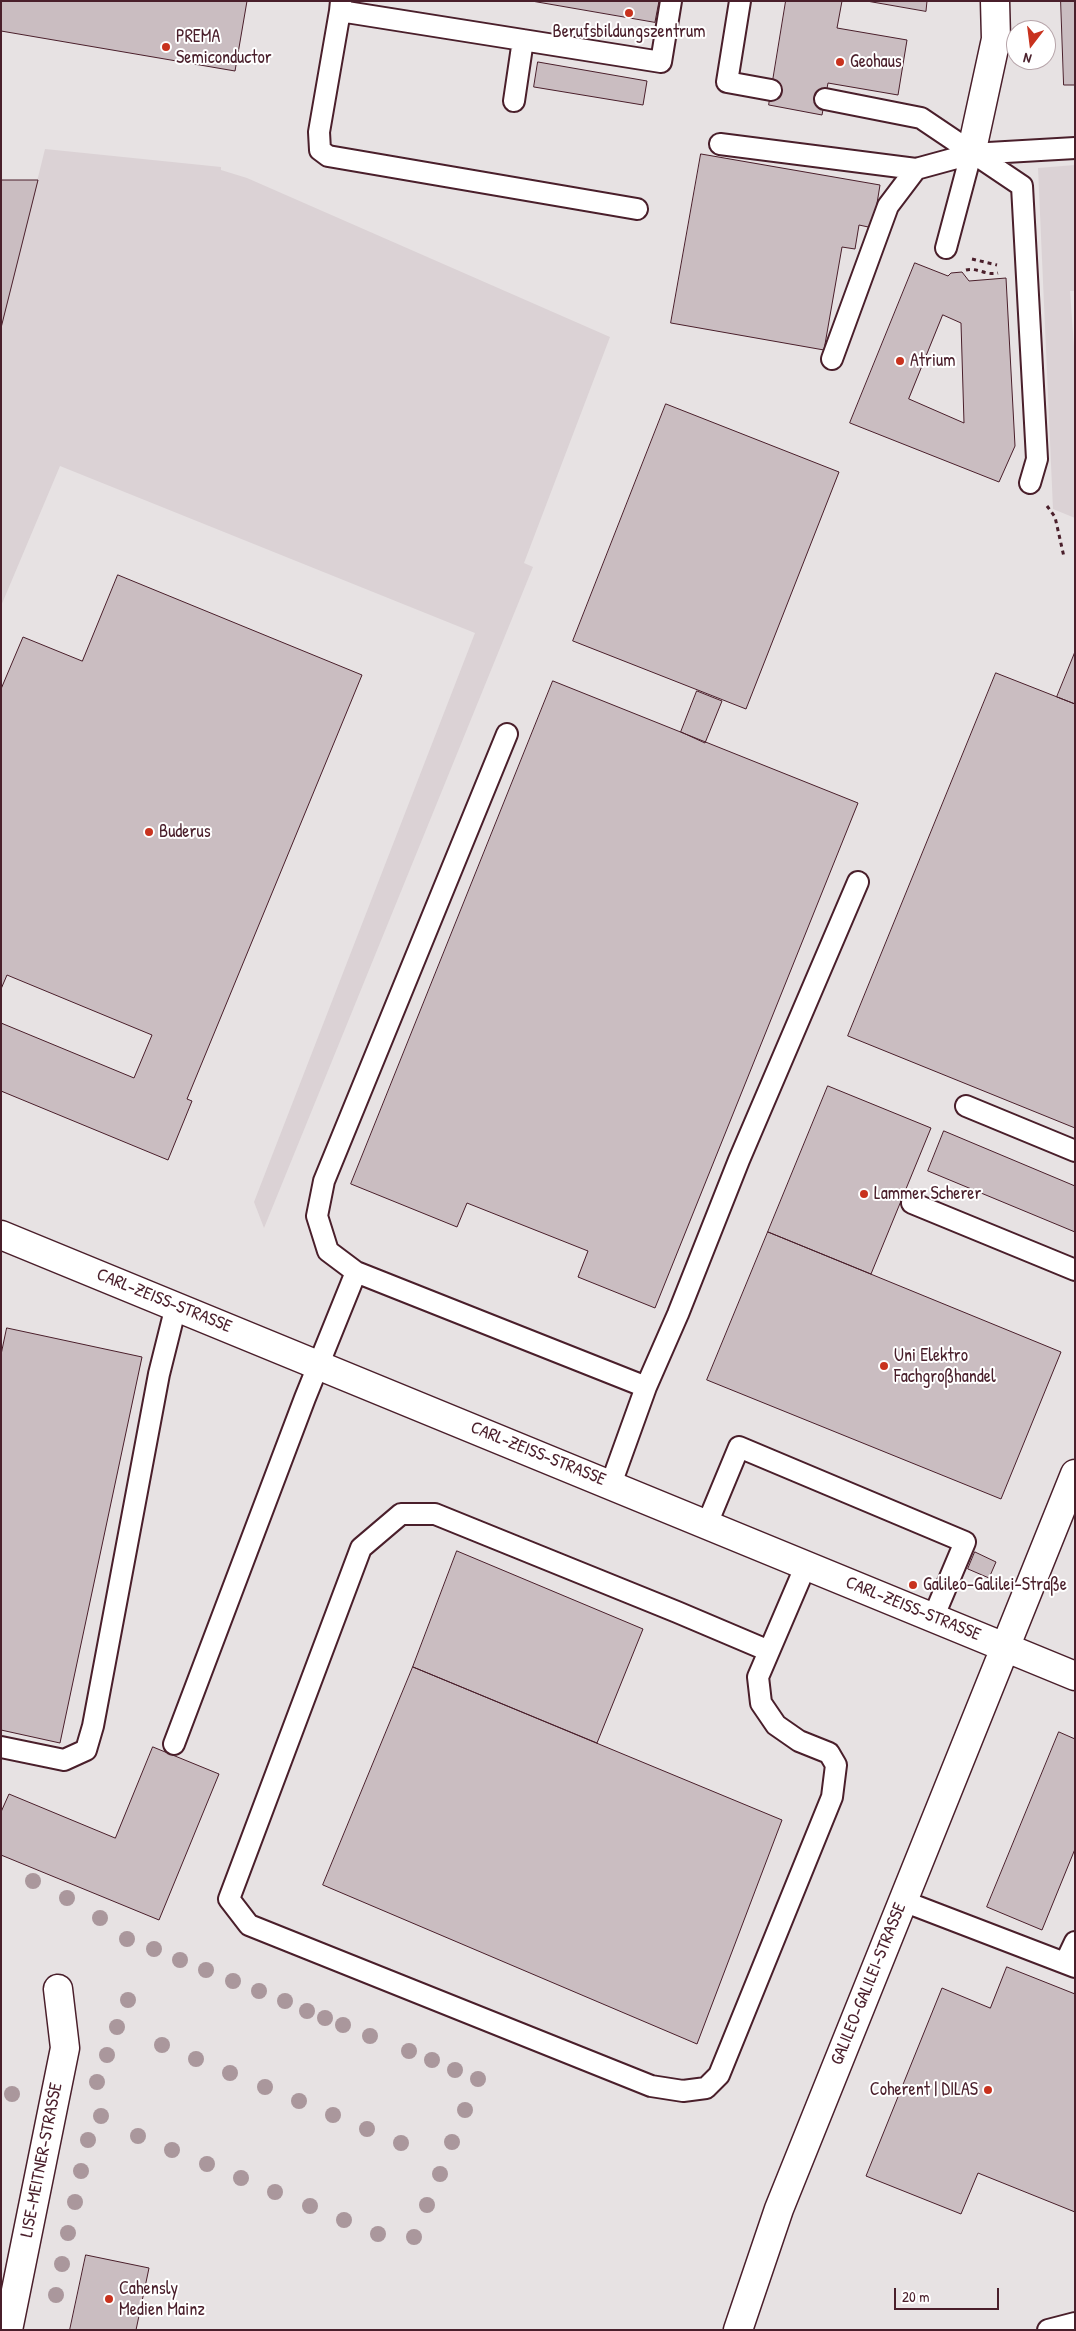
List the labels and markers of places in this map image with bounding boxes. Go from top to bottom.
marker: Berufsbildungszentrum [623,7,635,19]
place label: Berufsbildungszentrum [553,21,705,43]
place label: PREMA Semiconductor [176,26,272,68]
marker: PREMA Semiconductor [160,41,172,53]
place label: Geohaus [850,51,902,73]
marker: Geohaus [834,56,846,68]
place label: Atrium [910,350,955,372]
marker: Atrium [894,355,906,367]
place label: Buderus [159,821,211,843]
marker: Buderus [143,826,155,838]
place label: Lammer Scherer [874,1183,981,1205]
marker: Lammer Scherer [858,1188,870,1200]
place label: Uni Elektro Fachgroßhandel [894,1345,996,1388]
marker: Uni Elektro Fachgroßhandel [878,1360,890,1372]
place label: Galileo-Galilei-Straße [923,1574,1067,1596]
marker: Galileo-Galilei-Straße [907,1579,919,1591]
place label: Coherent | DILAS [870,2079,978,2101]
marker: Coherent | DILAS [982,2084,994,2096]
place label: Cahensly Medien Mainz [119,2278,205,2320]
marker: Cahensly Medien Mainz [103,2293,115,2305]

